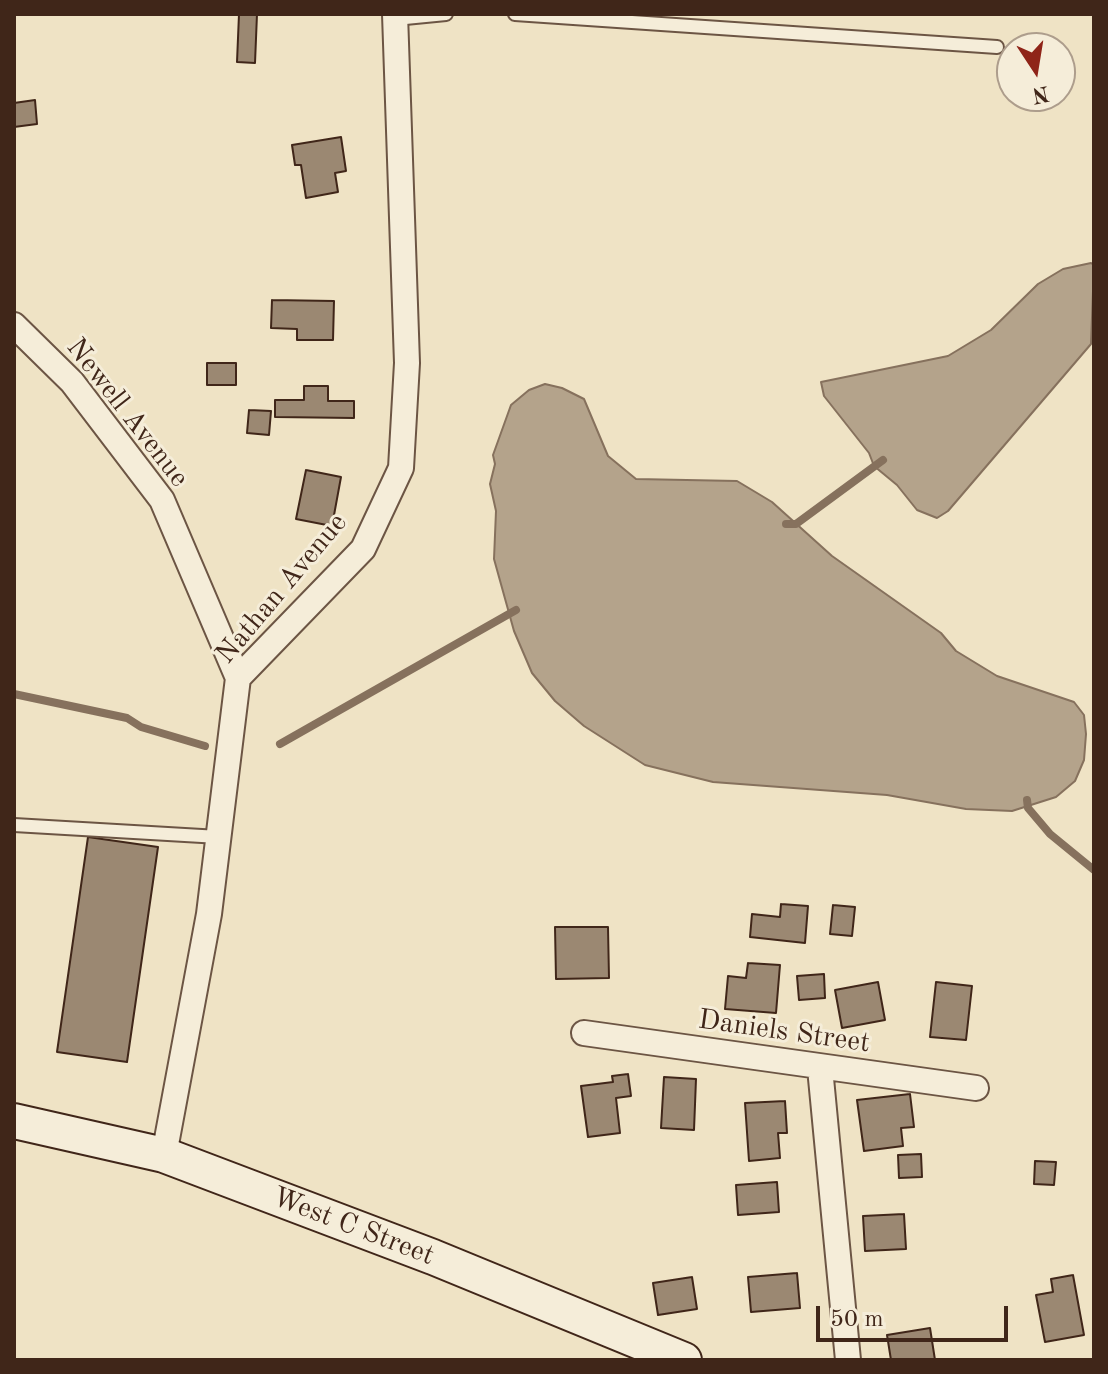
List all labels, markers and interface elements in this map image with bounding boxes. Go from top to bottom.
north arrow [996,32,1076,112]
text: N [1030,81,1051,106]
street label: Newell Avenue [58,332,196,494]
street label: Nathan Avenue [209,507,355,671]
street label: Daniels Street [696,1003,872,1061]
street label: West C Street [267,1181,439,1273]
scale bar [820,1290,1012,1340]
text: 50 m [830,1308,884,1332]

